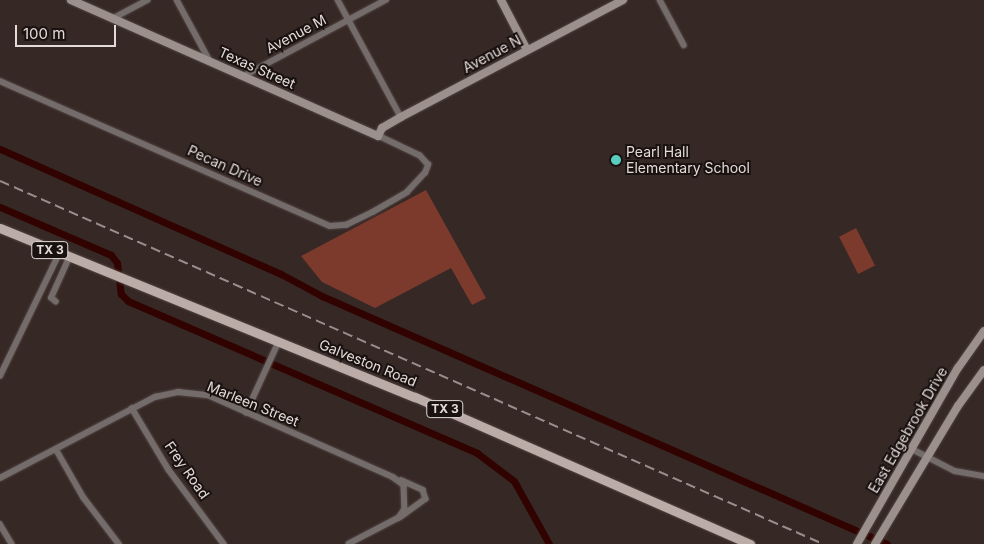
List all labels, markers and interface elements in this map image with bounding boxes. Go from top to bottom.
street label: Avenue M [263,11,329,57]
scale bar [18,15,119,47]
text: 100 m [23,24,65,43]
street label: Avenue N [460,32,524,76]
street label: Texas Street [216,44,298,92]
street label: Pecan Drive [185,142,265,190]
place label: Pearl Hall Elementary School [626,144,750,176]
marker: Pearl Hall Elementary School [610,154,622,166]
road number: TX 3 [31,240,69,260]
street label: Galveston Road [317,336,419,390]
street label: East Edgebrook Drive [865,364,951,496]
street label: Marleen Street [205,378,301,430]
road number: TX 3 [426,399,464,418]
street label: Frey Road [161,438,213,502]

